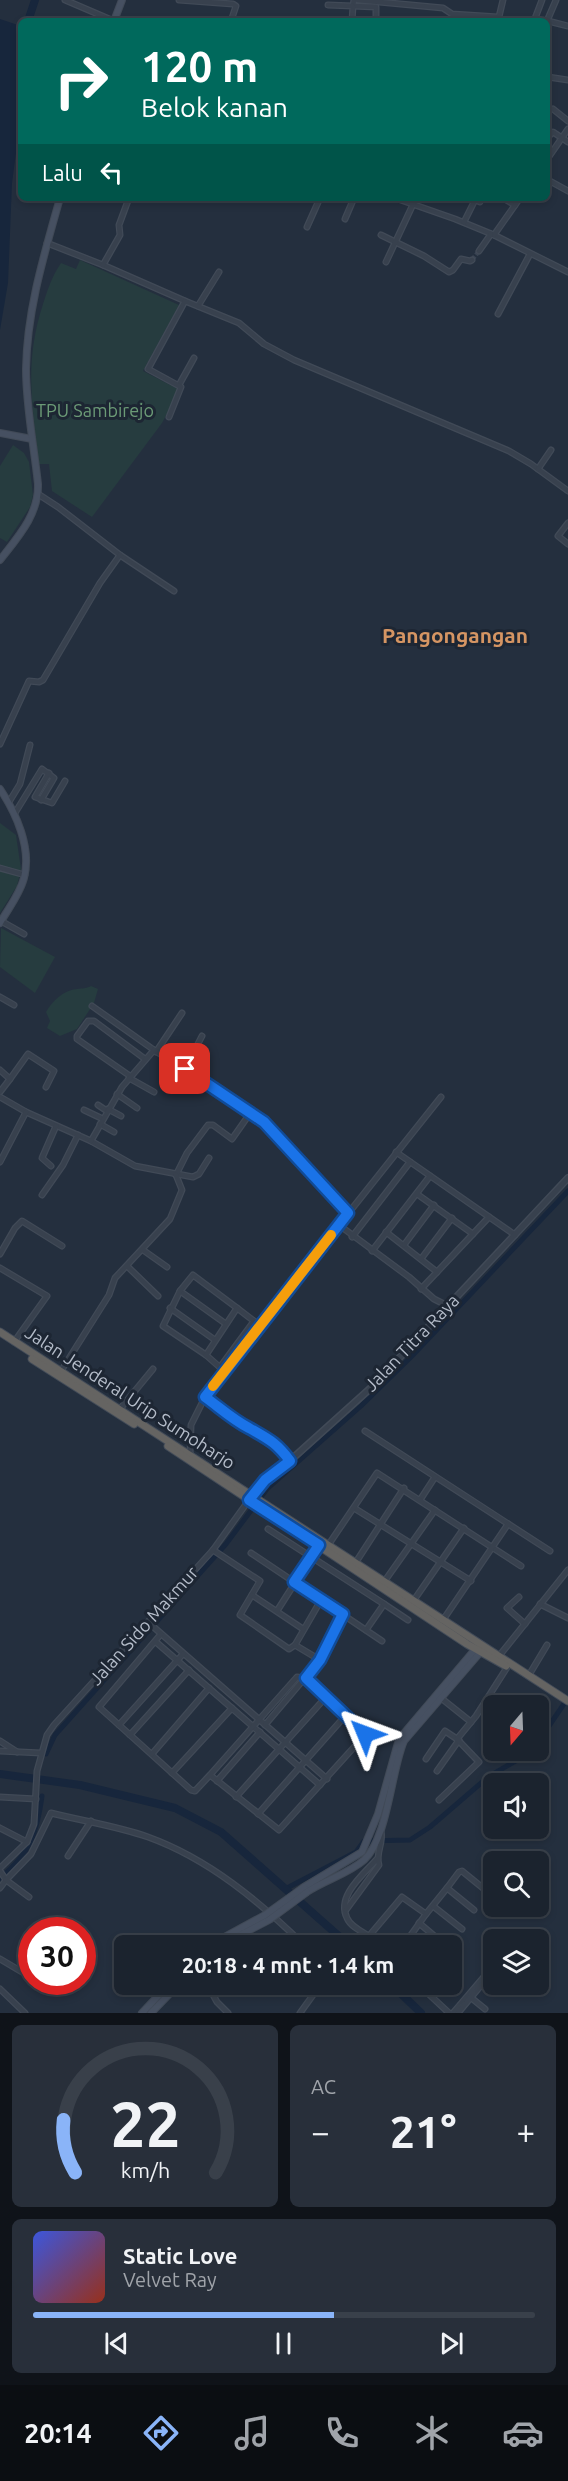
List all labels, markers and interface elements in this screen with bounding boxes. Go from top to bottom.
icon: right [42,42,120,120]
text: 120 m [141,43,258,90]
text: Belok kanan [141,92,288,122]
icon: left [95,156,128,189]
text: Lalu [42,160,83,185]
park label: TPU Sambirejo [36,400,154,420]
district label: Pangongangan [382,623,528,647]
pin [159,1043,210,1094]
icon: arrive [168,1052,201,1085]
street label: Jalan Titra Raya [360,1290,463,1395]
street label: Jalan Jenderal Urip Sumoharjo [22,1322,239,1473]
street label: Jalan Sido Makmur [85,1562,202,1689]
north arrow [483,1695,549,1761]
map controls [483,1695,549,1995]
position arrow [333,1702,397,1766]
button: sound [483,1773,549,1839]
button: search [483,1851,549,1917]
speed limit sign: 30 [18,1917,96,1995]
button: layers [483,1929,549,1995]
text: 20:18 · 4 mnt · 1.4 km [182,1952,394,1977]
text: AC [311,2075,336,2098]
text: 22 [110,2089,180,2159]
text: 21° [390,2106,456,2157]
text: − [311,2113,330,2150]
text: + [516,2113,535,2150]
text: km/h [120,2158,170,2182]
text: Static Love [123,2243,238,2268]
text: Velvet Ray [123,2268,217,2291]
icon: previous [100,2327,133,2360]
icon: pause [267,2327,300,2360]
icon: next [435,2327,468,2360]
icon: directions [140,2412,182,2454]
icon: music [231,2412,273,2454]
icon: phone [321,2412,363,2454]
icon: climate [411,2412,453,2454]
icon: car [502,2412,544,2454]
text: 20:14 [24,2418,92,2448]

